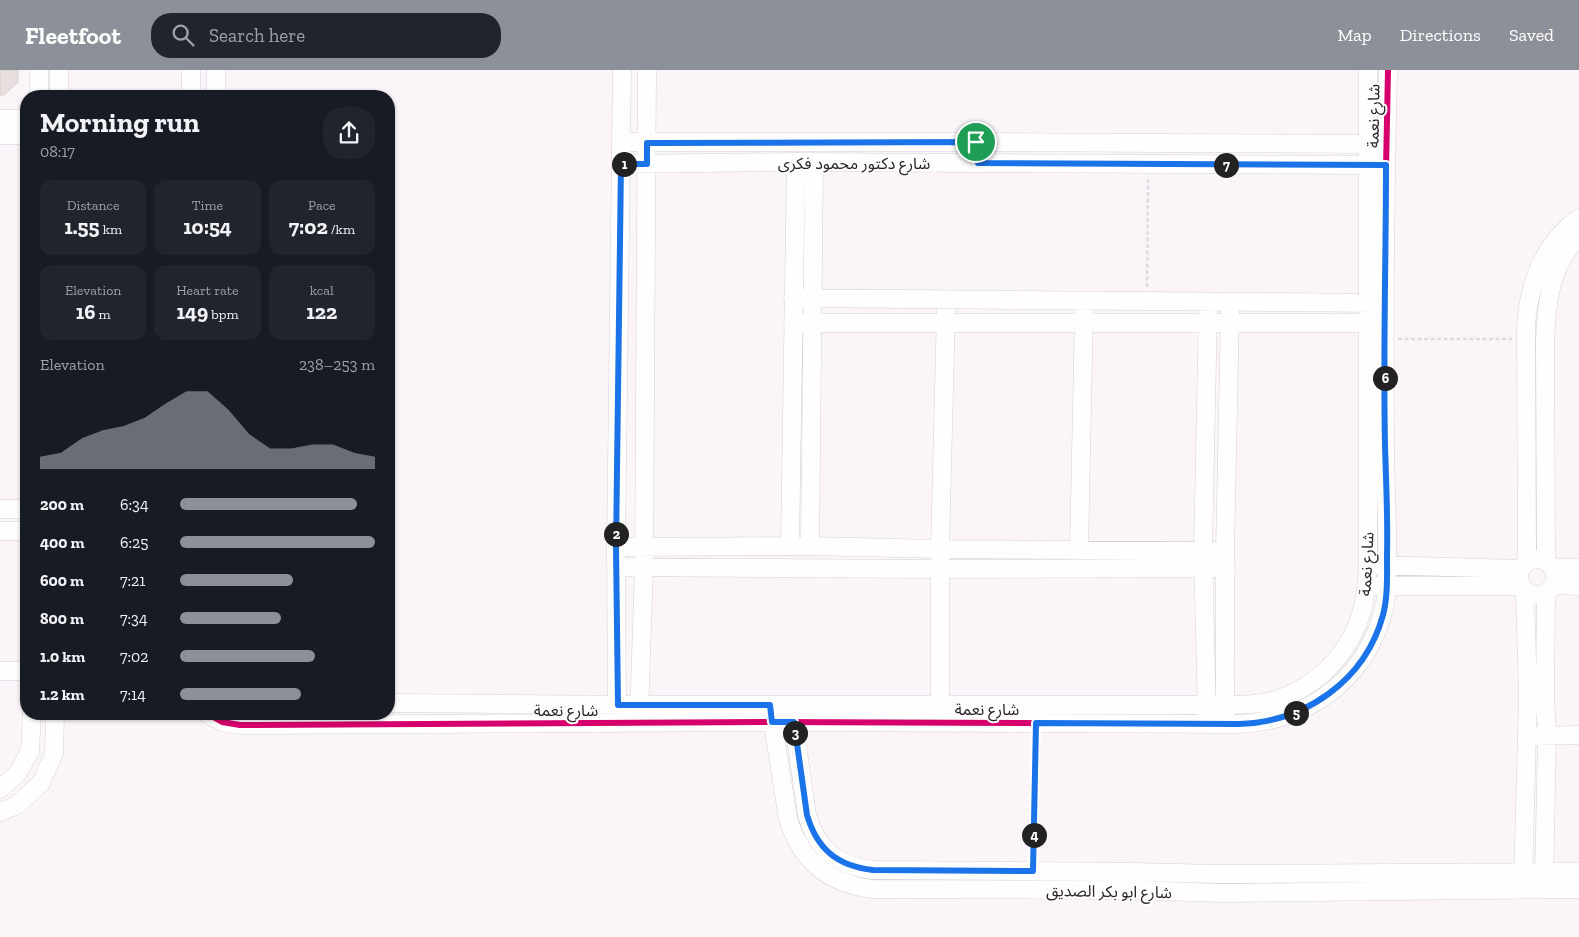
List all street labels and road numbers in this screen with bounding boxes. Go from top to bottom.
street label: شارع نعمة [1363,84,1387,148]
street label: شارع دكتور محمود فكرى [778,154,930,176]
street label: شارع نعمة [1355,531,1381,597]
street label: شارع نعمة [955,700,1019,722]
street label: شارع نعمة [534,701,598,723]
street label: شارع ابو بكر الصديق [1046,881,1172,905]

